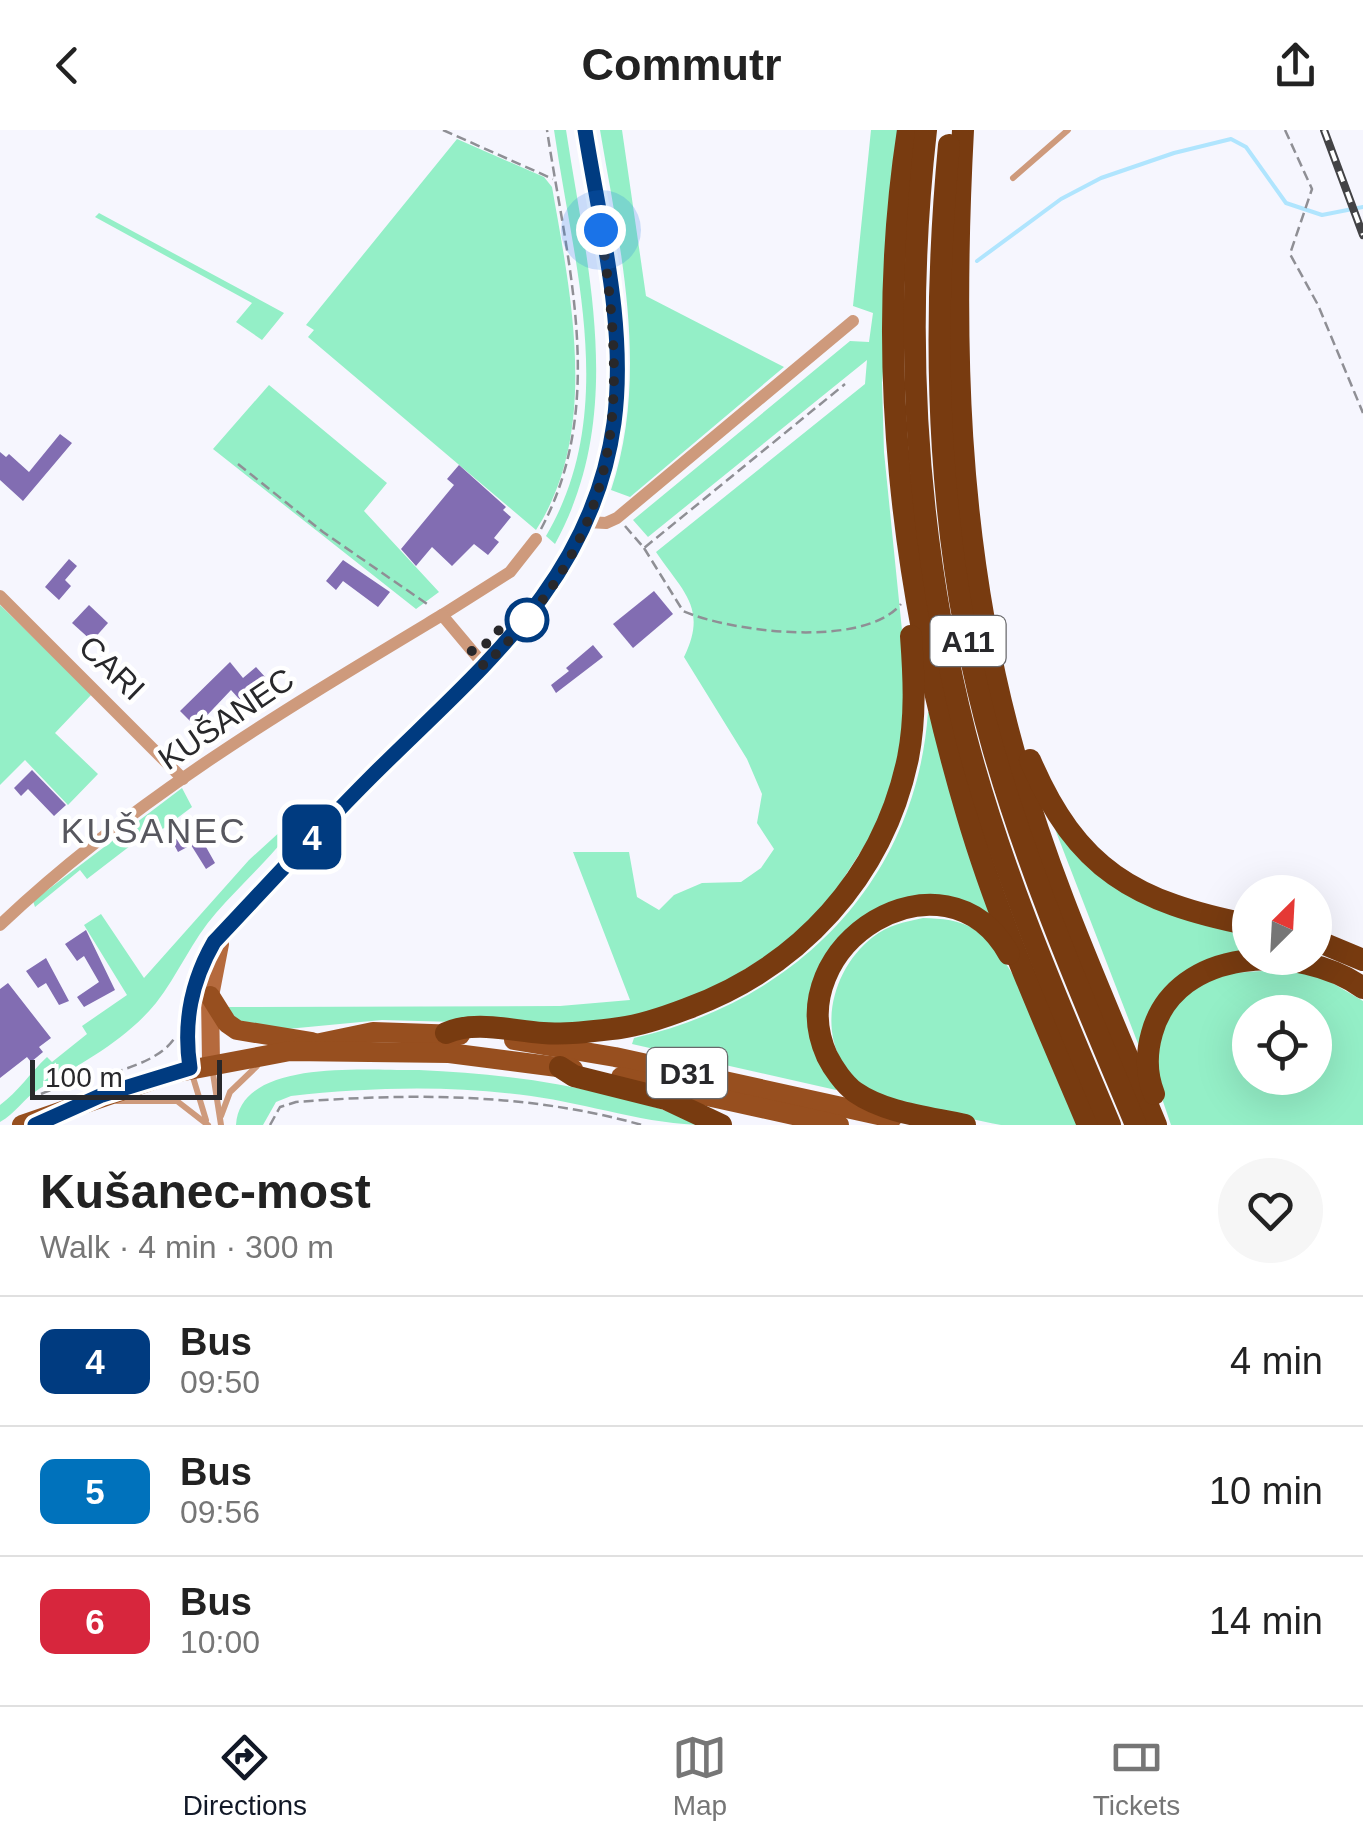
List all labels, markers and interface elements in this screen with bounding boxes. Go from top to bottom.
icon: back [40,38,95,93]
icon: share [1268,38,1323,93]
text: Commutr [582,39,782,90]
your location [576,205,626,255]
unlabelled marker [506,599,548,641]
road number: A11 [930,616,1006,666]
street label: CARI [72,628,152,708]
street label: KUŠANEC [152,661,300,777]
line badge: 4 [280,804,344,870]
district label: KUŠANEC [61,811,247,850]
text: 4 [302,818,322,857]
north arrow [1232,875,1332,975]
map controls [1232,875,1332,1095]
button: locate [1232,995,1332,1095]
road number: D31 [647,1048,727,1098]
scale bar [30,1055,222,1100]
text: 100 m [45,1062,123,1093]
button: heart [1218,1158,1323,1263]
text: Kušanec-most [40,1165,371,1218]
text: Walk · 4 min · 300 m [40,1229,334,1265]
text: Bus [180,1321,252,1363]
text: 4 min [1230,1340,1323,1382]
text: 4 [85,1342,105,1381]
text: 09:50 [180,1364,260,1400]
text: Bus [180,1451,252,1493]
text: 10 min [1209,1470,1323,1512]
text: 5 [85,1472,105,1511]
text: 09:56 [180,1494,260,1530]
text: Bus [180,1581,252,1623]
text: 14 min [1209,1600,1323,1642]
text: 6 [85,1602,105,1641]
text: 10:00 [180,1624,260,1660]
tab: Directions [183,1730,307,1822]
tab: Map [672,1730,727,1822]
tab: Tickets [1093,1730,1180,1822]

